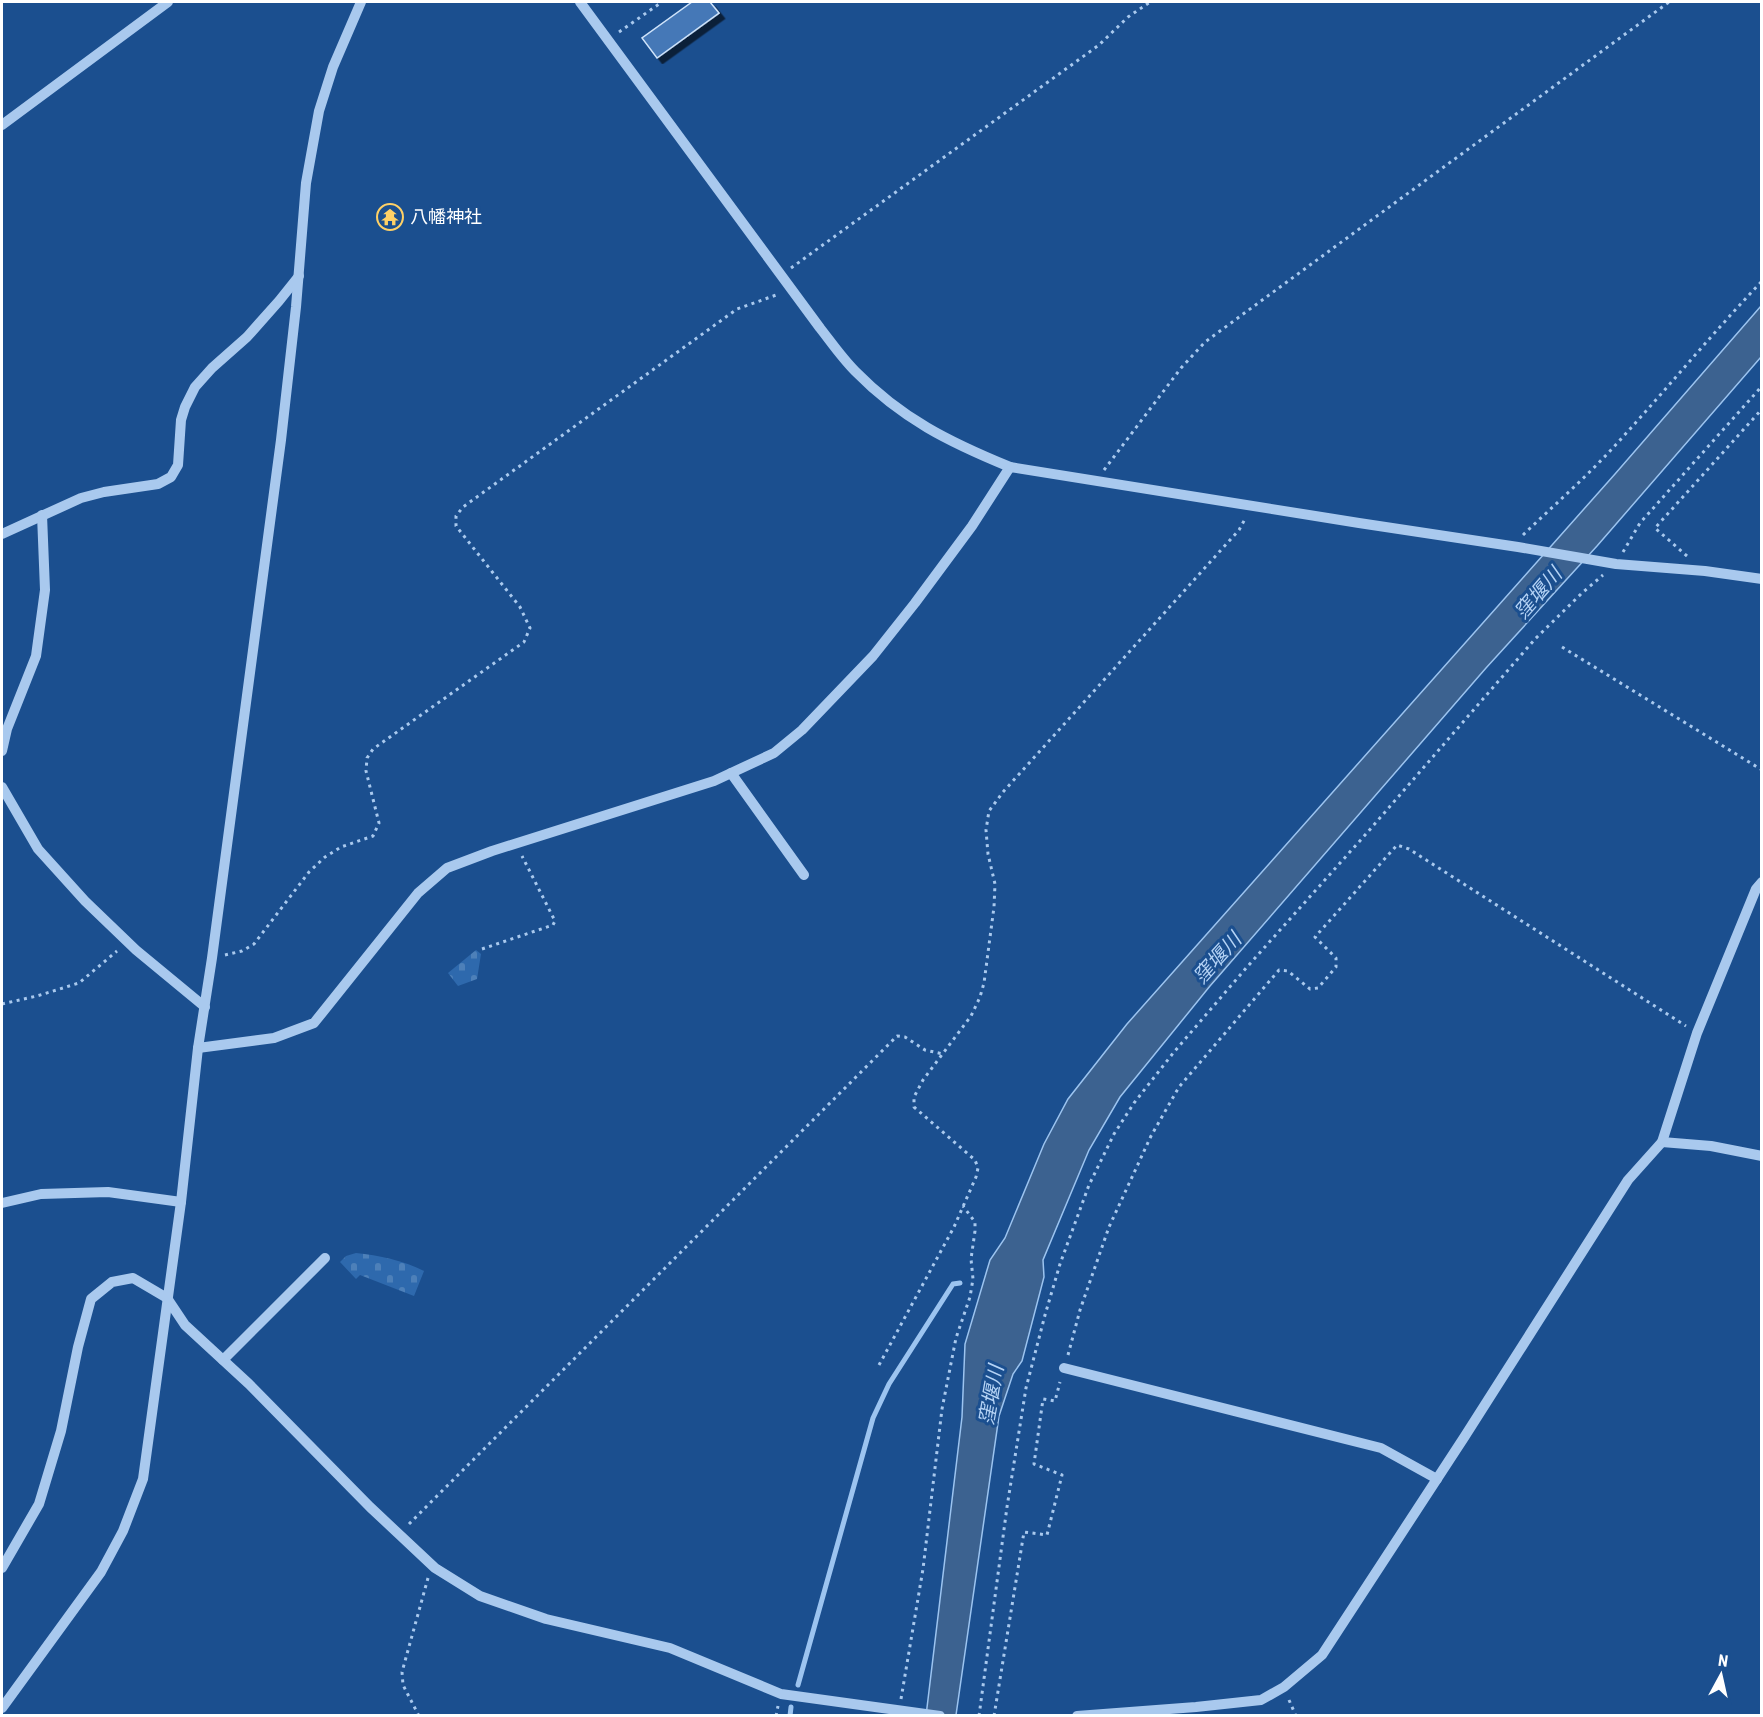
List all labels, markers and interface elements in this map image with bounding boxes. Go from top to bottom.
temple icon: 八幡神社 [375,202,405,232]
place label: 八幡神社 [410,206,482,227]
water label: 窪堰川 [1509,561,1568,624]
water label: 窪堰川 [1188,926,1247,988]
water label: 窪堰川 [974,1361,1008,1427]
north arrow [1691,1645,1751,1705]
text: N [1717,1651,1729,1671]

